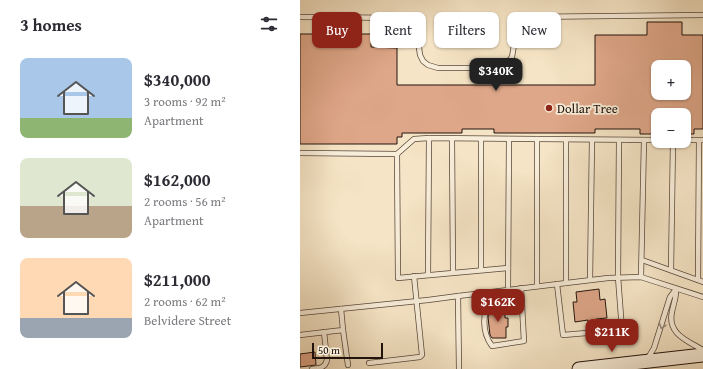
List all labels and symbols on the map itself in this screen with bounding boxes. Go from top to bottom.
pin: $340K [468,58,524,92]
place label: Dollar Tree [557,99,618,118]
marker: Dollar Tree [544,103,554,113]
pin: $162K [470,289,526,323]
pin: $211K [584,319,640,353]
one-way arrow [658,323,666,330]
scale bar [312,341,383,360]

